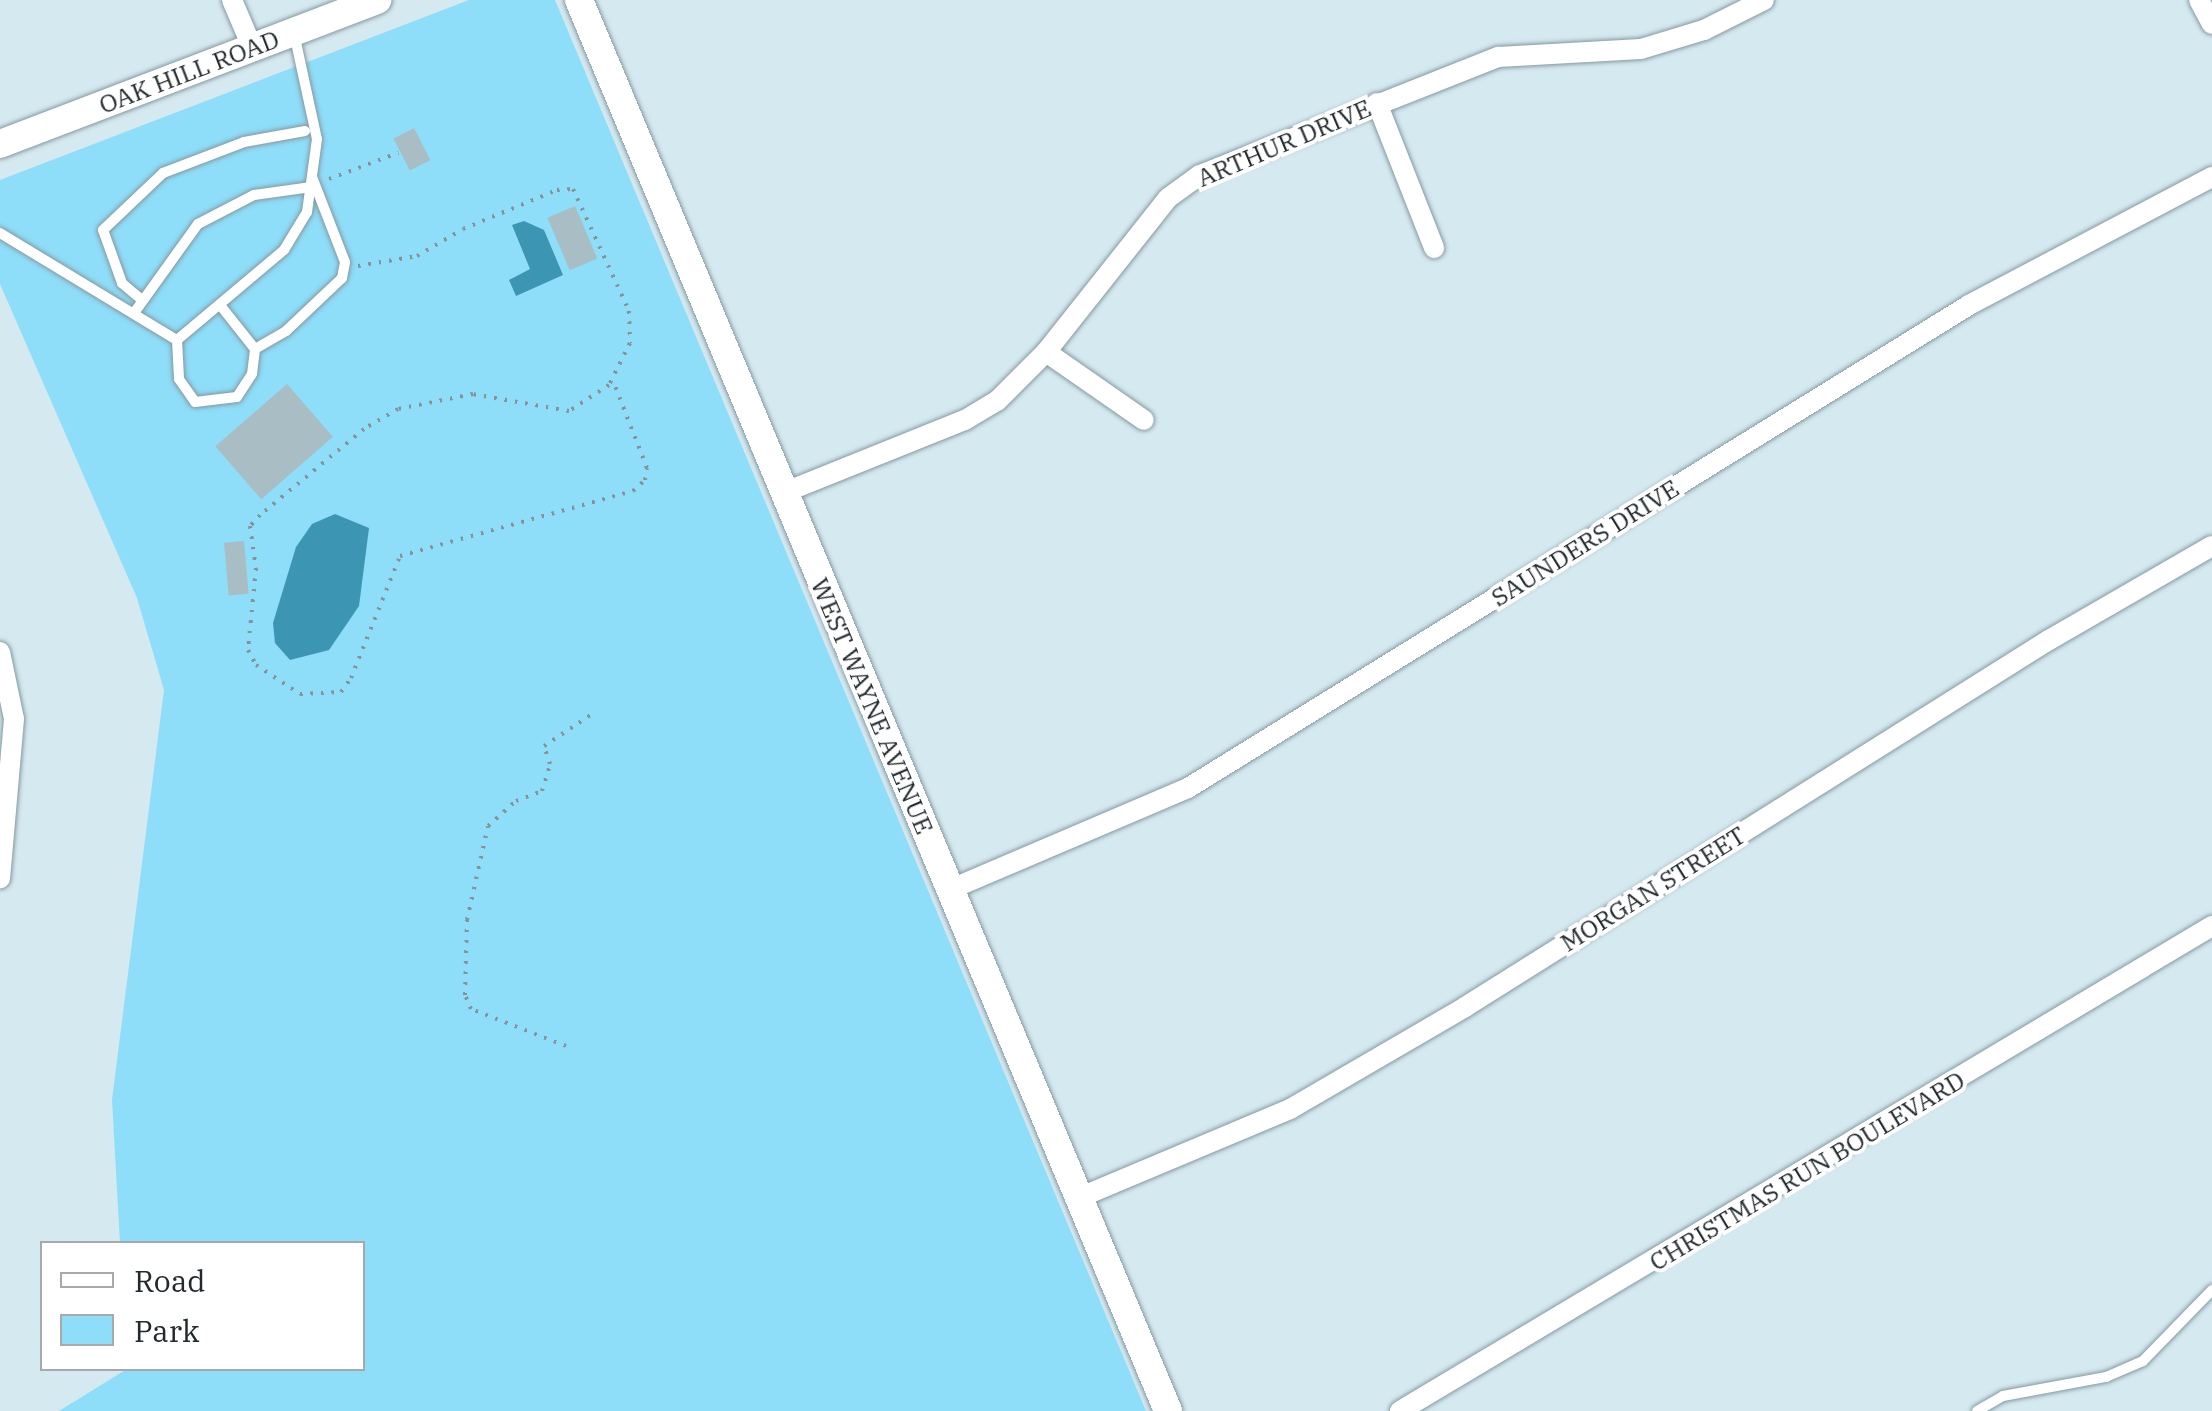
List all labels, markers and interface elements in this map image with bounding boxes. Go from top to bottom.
street label: OAK HILL ROAD [95,24,283,120]
street label: ARTHUR DRIVE [1193,93,1375,193]
street label: SAUNDERS DRIVE [1486,473,1684,613]
street label: WEST WAYNE AVENUE [804,573,940,839]
street label: MORGAN STREET [1555,820,1751,958]
street label: CHRISTMAS RUN BOULEVARD [1644,1065,1970,1277]
legend [40,1241,365,1371]
text: Road [134,1261,206,1300]
text: Park [134,1311,200,1350]

